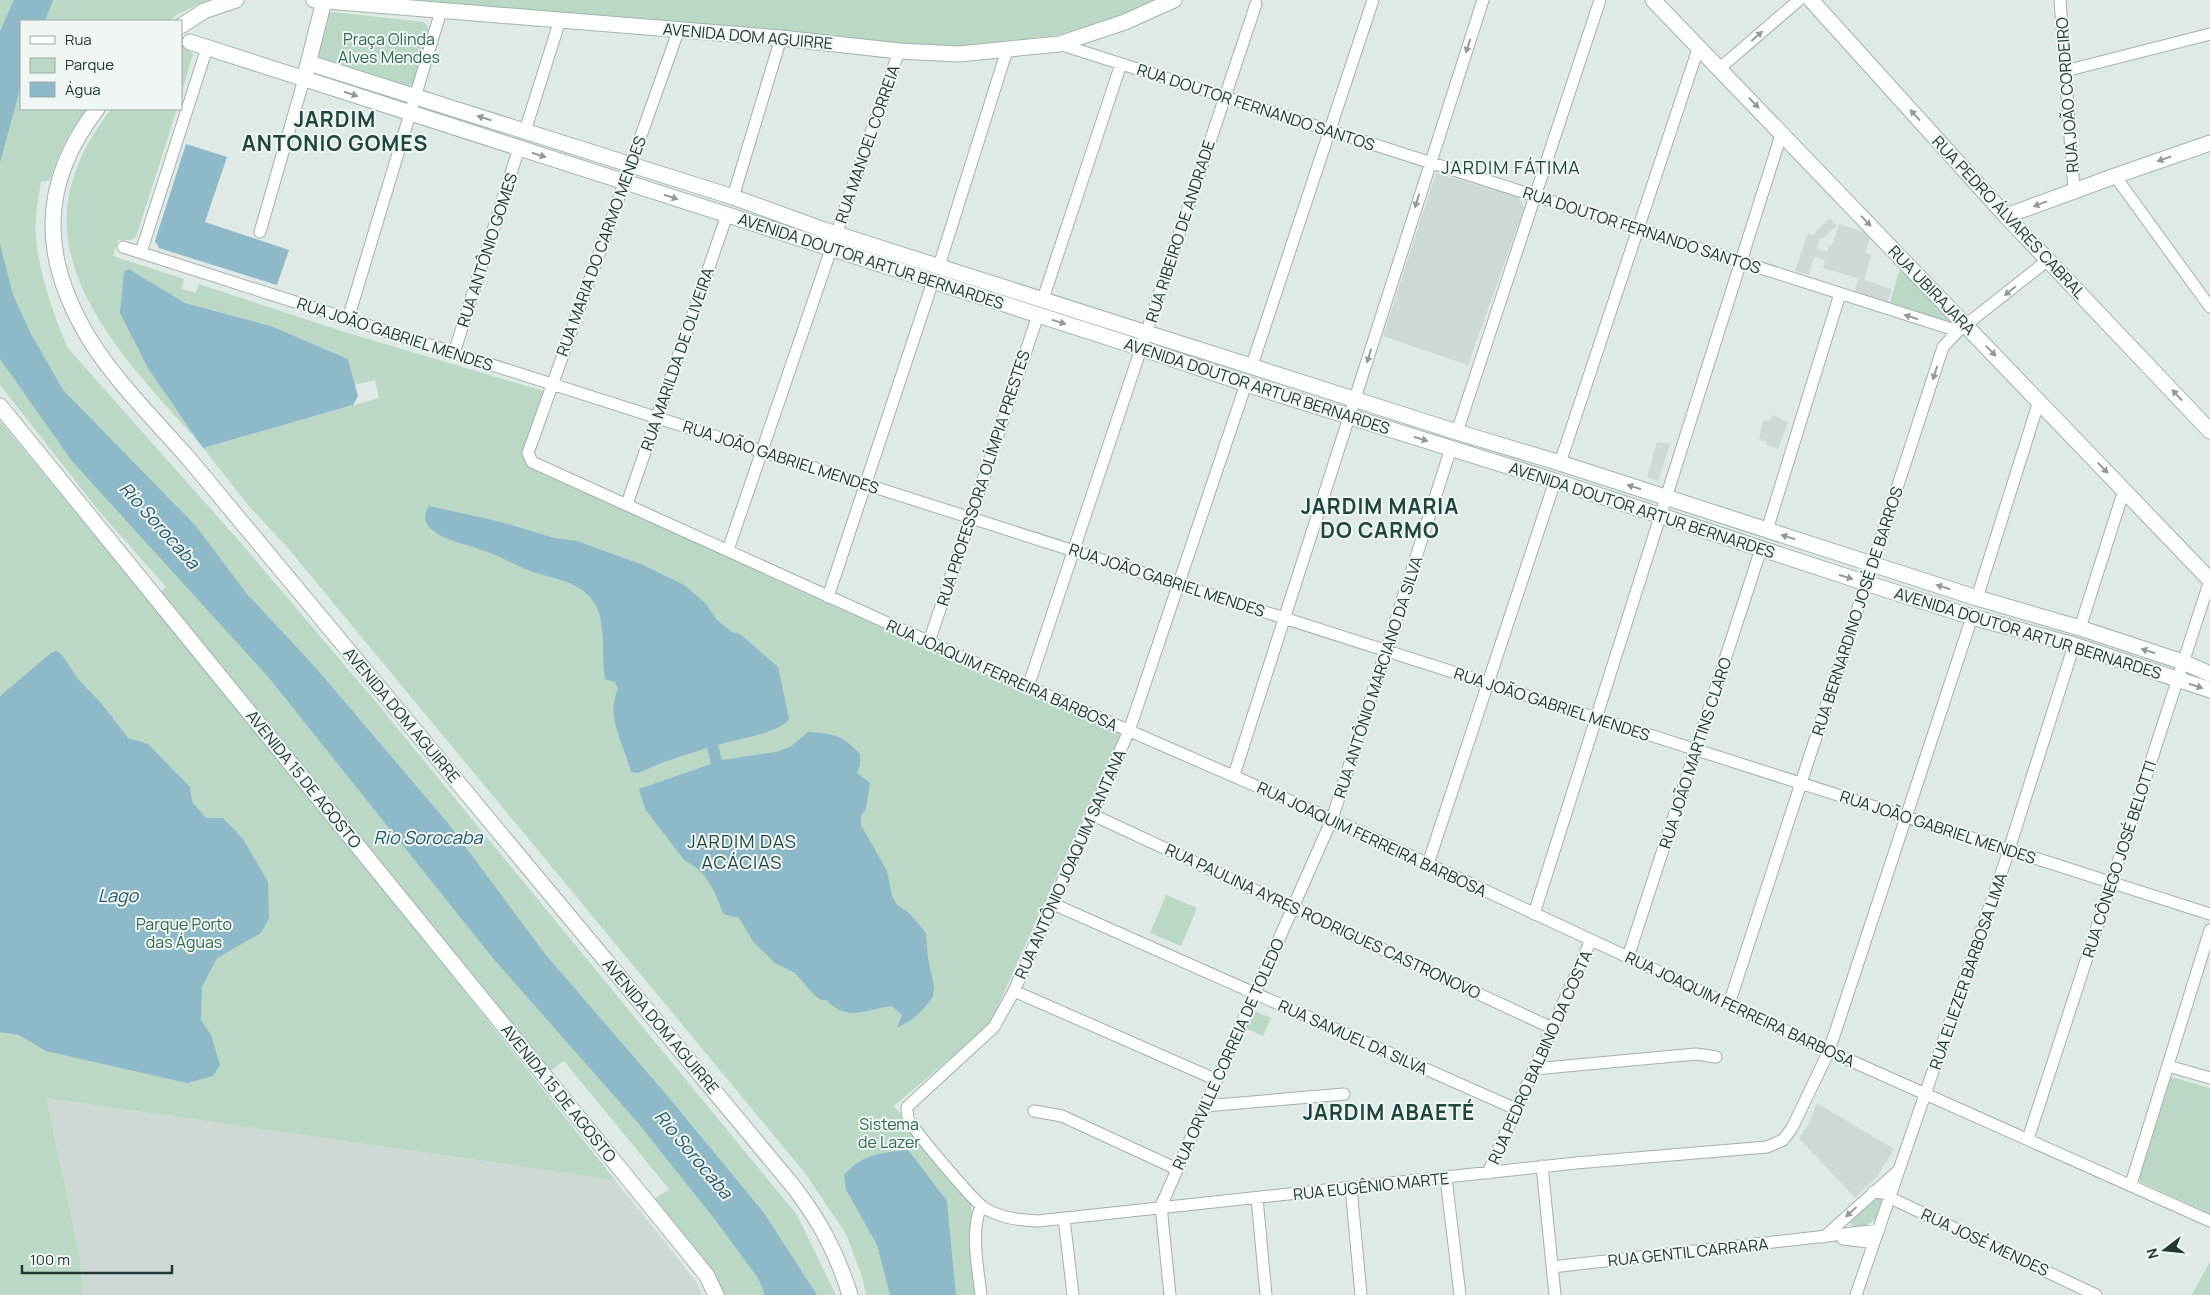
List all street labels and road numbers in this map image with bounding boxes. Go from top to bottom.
street label: RUA JOÃO CORDEIRO [2051,16,2083,173]
street label: AVENIDA DOM AGUIRRE [662,18,834,54]
street label: RUA DOUTOR FERNANDO SANTOS [1134,58,1378,156]
street label: RUA MANOEL CORREIA [830,62,904,226]
street label: RUA PEDRO ÁLVARES CABRAL [1927,131,2091,303]
street label: RUA MARIA DO CARMO MENDES [551,133,651,359]
street label: RUA RIBEIRO DE ANDRADE [1140,137,1220,325]
street label: RUA ANTÔNIO GOMES [452,170,522,330]
street label: RUA DOUTOR FERNANDO SANTOS [1520,181,1764,279]
street label: AVENIDA DOUTOR ARTUR BERNARDES [735,208,1007,314]
street label: RUA UBIRAJARA [1884,240,1980,340]
street label: RUA MARILDA DE OLIVEIRA [635,264,719,454]
street label: RUA JOÃO GABRIEL MENDES [294,292,496,376]
street label: AVENIDA DOUTOR ARTUR BERNARDES [1121,333,1393,439]
street label: RUA PROFESSORA OLÍMPIA PRESTES [931,347,1035,609]
street label: RUA JOÃO GABRIEL MENDES [680,415,882,499]
street label: AVENIDA DOUTOR ARTUR BERNARDES [1506,457,1778,563]
street label: RUA BERNARDINO JOSÉ DE BARROS [1806,484,1908,738]
street label: RUA JOÃO GABRIEL MENDES [1066,538,1268,622]
street label: RUA ANTÔNIO MARCIANO DA SILVA [1328,553,1428,801]
street label: AVENIDA DOUTOR ARTUR BERNARDES [1892,582,2164,684]
street label: RUA JOAQUIM FERREIRA BARBOSA [883,614,1121,736]
street label: AVENIDA DOM AGUIRRE [339,643,465,787]
street label: RUA JOÃO MARTINS CLARO [1654,654,1736,851]
street label: RUA JOÃO GABRIEL MENDES [1451,662,1653,746]
street label: AVENIDA 15 DE AGOSTO [241,705,367,853]
street label: RUA ANTÔNIO JOAQUIM SANTANA [1009,746,1131,982]
street label: RUA CÔNEGO JOSÉ BELOTTI [2077,758,2161,960]
street label: RUA JOAQUIM FERREIRA BARBOSA [1254,776,1490,902]
street label: RUA JOÃO GABRIEL MENDES [1837,785,2039,869]
street label: RUA PAULINA AYRES RODRIGUES CASTRONOVO [1162,838,1485,1004]
street label: RUA ELIEZER BARBOSA LIMA [1924,870,2012,1072]
street label: RUA ORVILLE CORREIA DE TOLEDO [1167,934,1289,1173]
street label: RUA JOAQUIM FERREIRA BARBOSA [1622,946,1858,1072]
street label: RUA PEDRO BALBINO DA COSTA [1483,947,1597,1167]
street label: AVENIDA DOM AGUIRRE [598,954,724,1098]
street label: RUA SAMUEL DA SILVA [1275,994,1431,1080]
street label: AVENIDA 15 DE AGOSTO [496,1019,622,1167]
street label: RUA EUGÊNIO MARTE [1292,1167,1450,1205]
street label: RUA JOSÉ MENDES [1918,1203,2052,1281]
street label: RUA GENTIL CARRARA [1607,1233,1769,1271]

